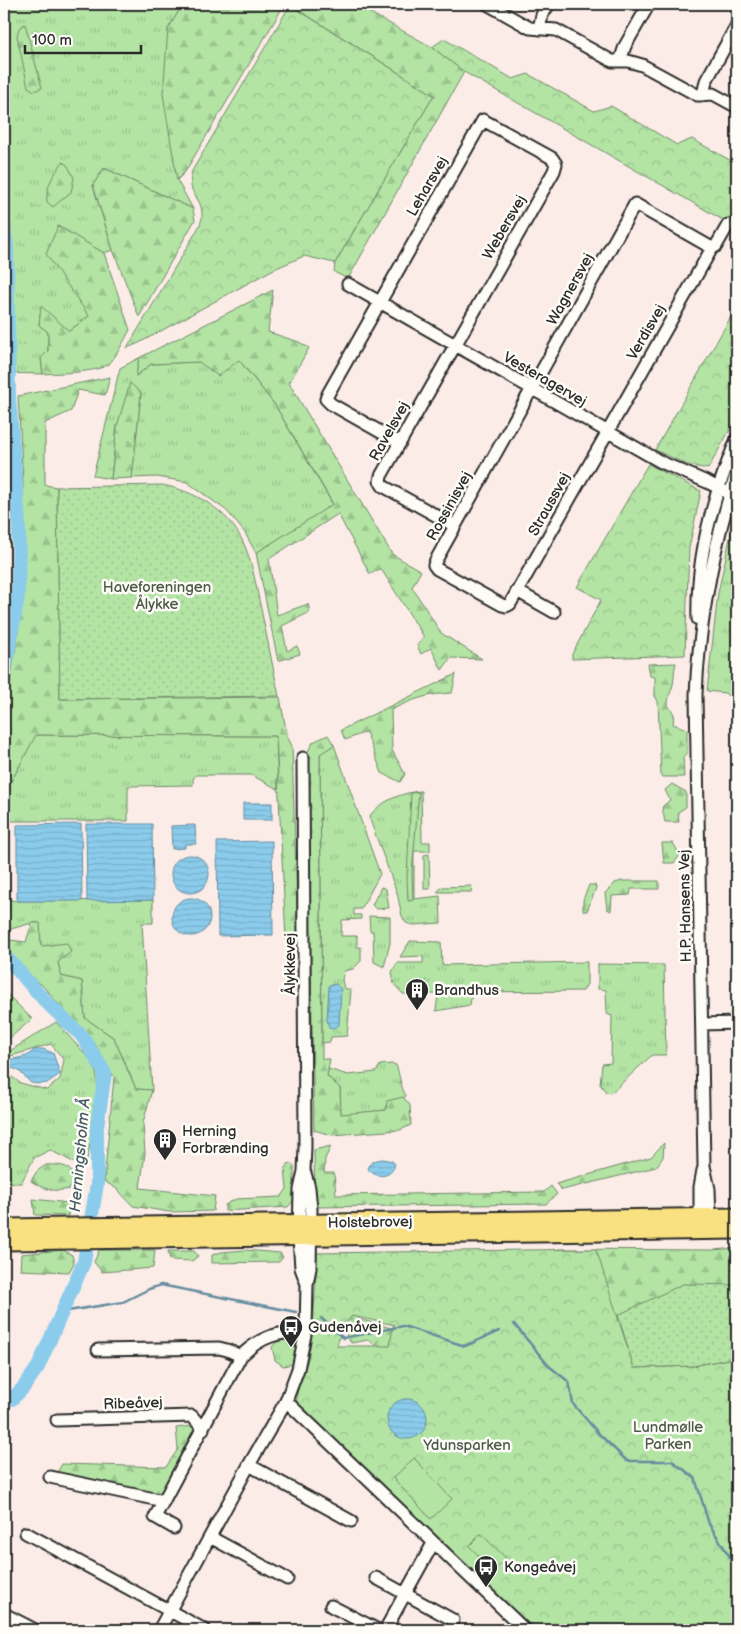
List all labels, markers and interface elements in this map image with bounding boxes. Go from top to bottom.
scale bar [25,22,141,54]
text: 100 m [32,31,72,50]
street label: Leharsvej [403,153,452,220]
street label: Webersvej [478,192,531,263]
street label: Wagnersvej [543,250,598,329]
street label: Verdisvej [623,301,670,363]
street label: Vesteragervej [499,348,590,411]
street label: Ravelsvej [365,398,414,464]
street label: Rossinisvej [423,468,476,544]
street label: Straussvej [524,469,575,539]
park label: Haveforeningen Ålykke [103,578,211,614]
street label: H.P. Hansens Vej [675,849,696,963]
street label: Ålykkevej [280,933,300,995]
building icon: Brandhus [404,977,430,1011]
place label: Brandhus [434,981,500,1000]
water label: Herningsholm Å [63,1097,95,1213]
place label: Herning Forbrænding [182,1122,269,1158]
building icon: Herning Forbrænding [152,1127,178,1161]
street label: Holstebrovej [327,1212,413,1233]
bus stop icon: Gudenåvej [278,1314,304,1348]
place label: Gudenåvej [308,1318,382,1337]
street label: Ribeåvej [103,1393,163,1414]
park label: Lundmølle Parken [633,1418,703,1454]
park label: Ydunsparken [422,1436,511,1455]
bus stop icon: Kongeåvej [473,1554,499,1588]
place label: Kongeåvej [504,1558,576,1577]

